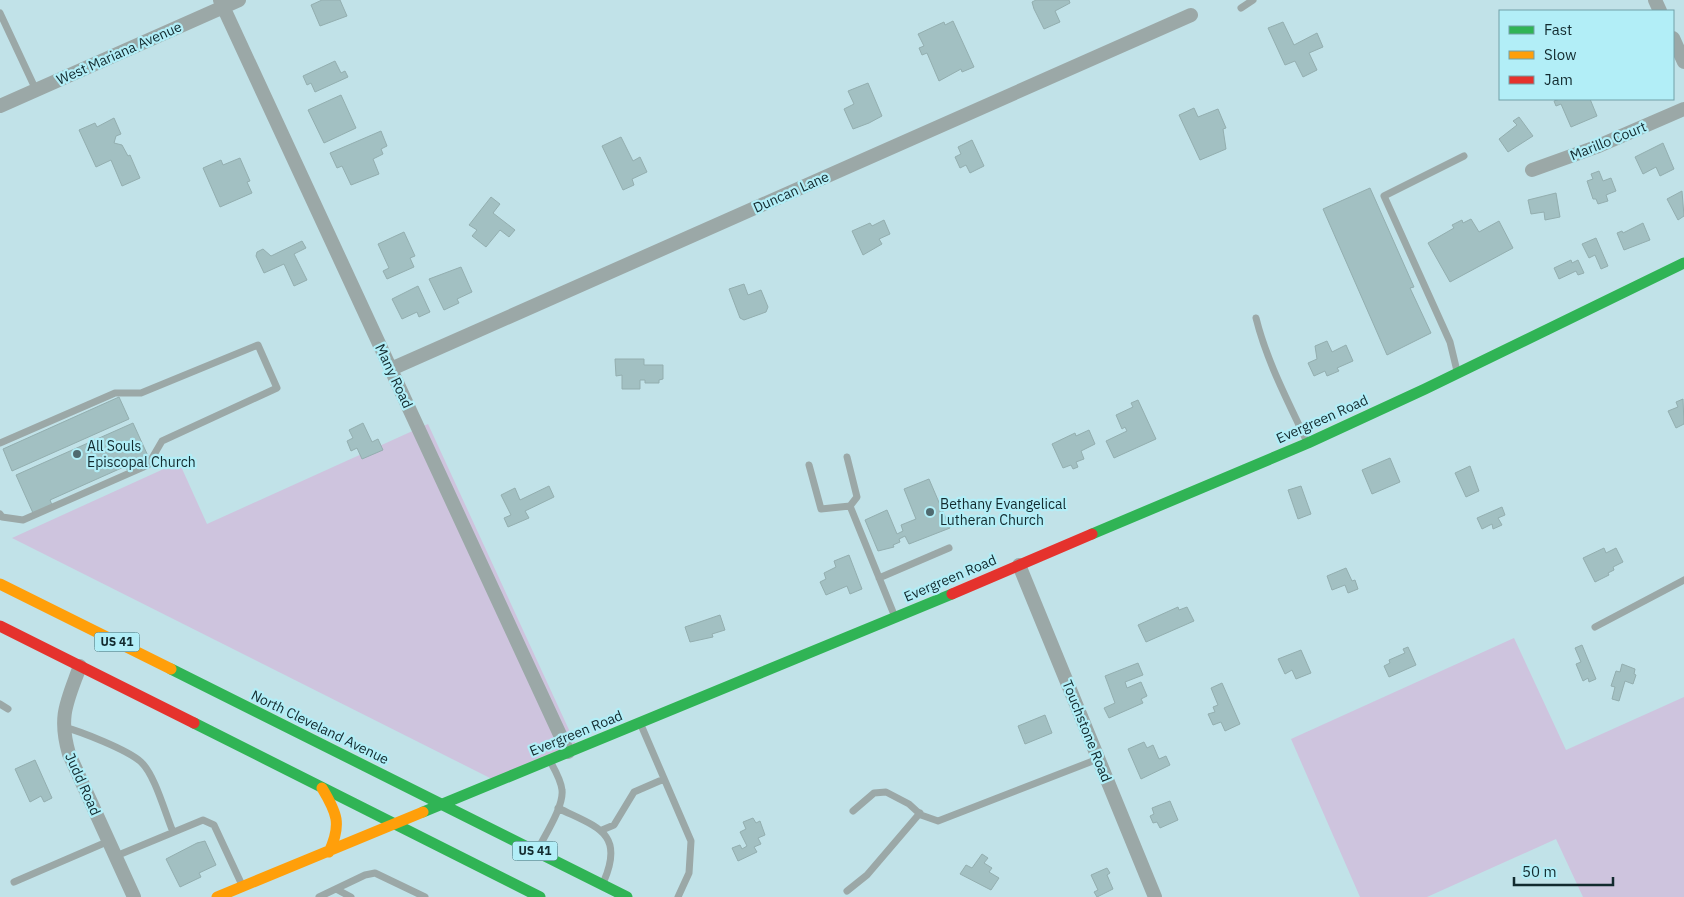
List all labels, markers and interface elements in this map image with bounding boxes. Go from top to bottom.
legend [1499,10,1674,100]
street label: West Mariana Avenue [54,17,185,89]
text: Fast [1544,20,1572,39]
text: Slow [1544,45,1577,64]
text: Jam [1544,70,1573,89]
street label: Marillo Court [1567,117,1649,164]
street label: Duncan Lane [750,167,832,217]
street label: Many Road [371,341,417,411]
street label: Evergreen Road [1273,391,1371,447]
place label: All Souls Episcopal Church [87,437,196,471]
marker: All Souls Episcopal Church [71,448,83,460]
place label: Bethany Evangelical Lutheran Church [940,495,1066,529]
marker: Bethany Evangelical Lutheran Church [924,506,936,518]
street label: Evergreen Road [901,550,999,606]
road number: US 41 [94,632,140,652]
street label: Touchstone Road [1058,677,1116,785]
street label: North Cleveland Avenue [248,686,392,768]
street label: Evergreen Road [527,706,625,760]
street label: Judd Road [61,750,105,818]
road number: US 41 [512,841,558,860]
scale bar [1514,854,1613,886]
text: 50 m [1522,862,1557,881]

